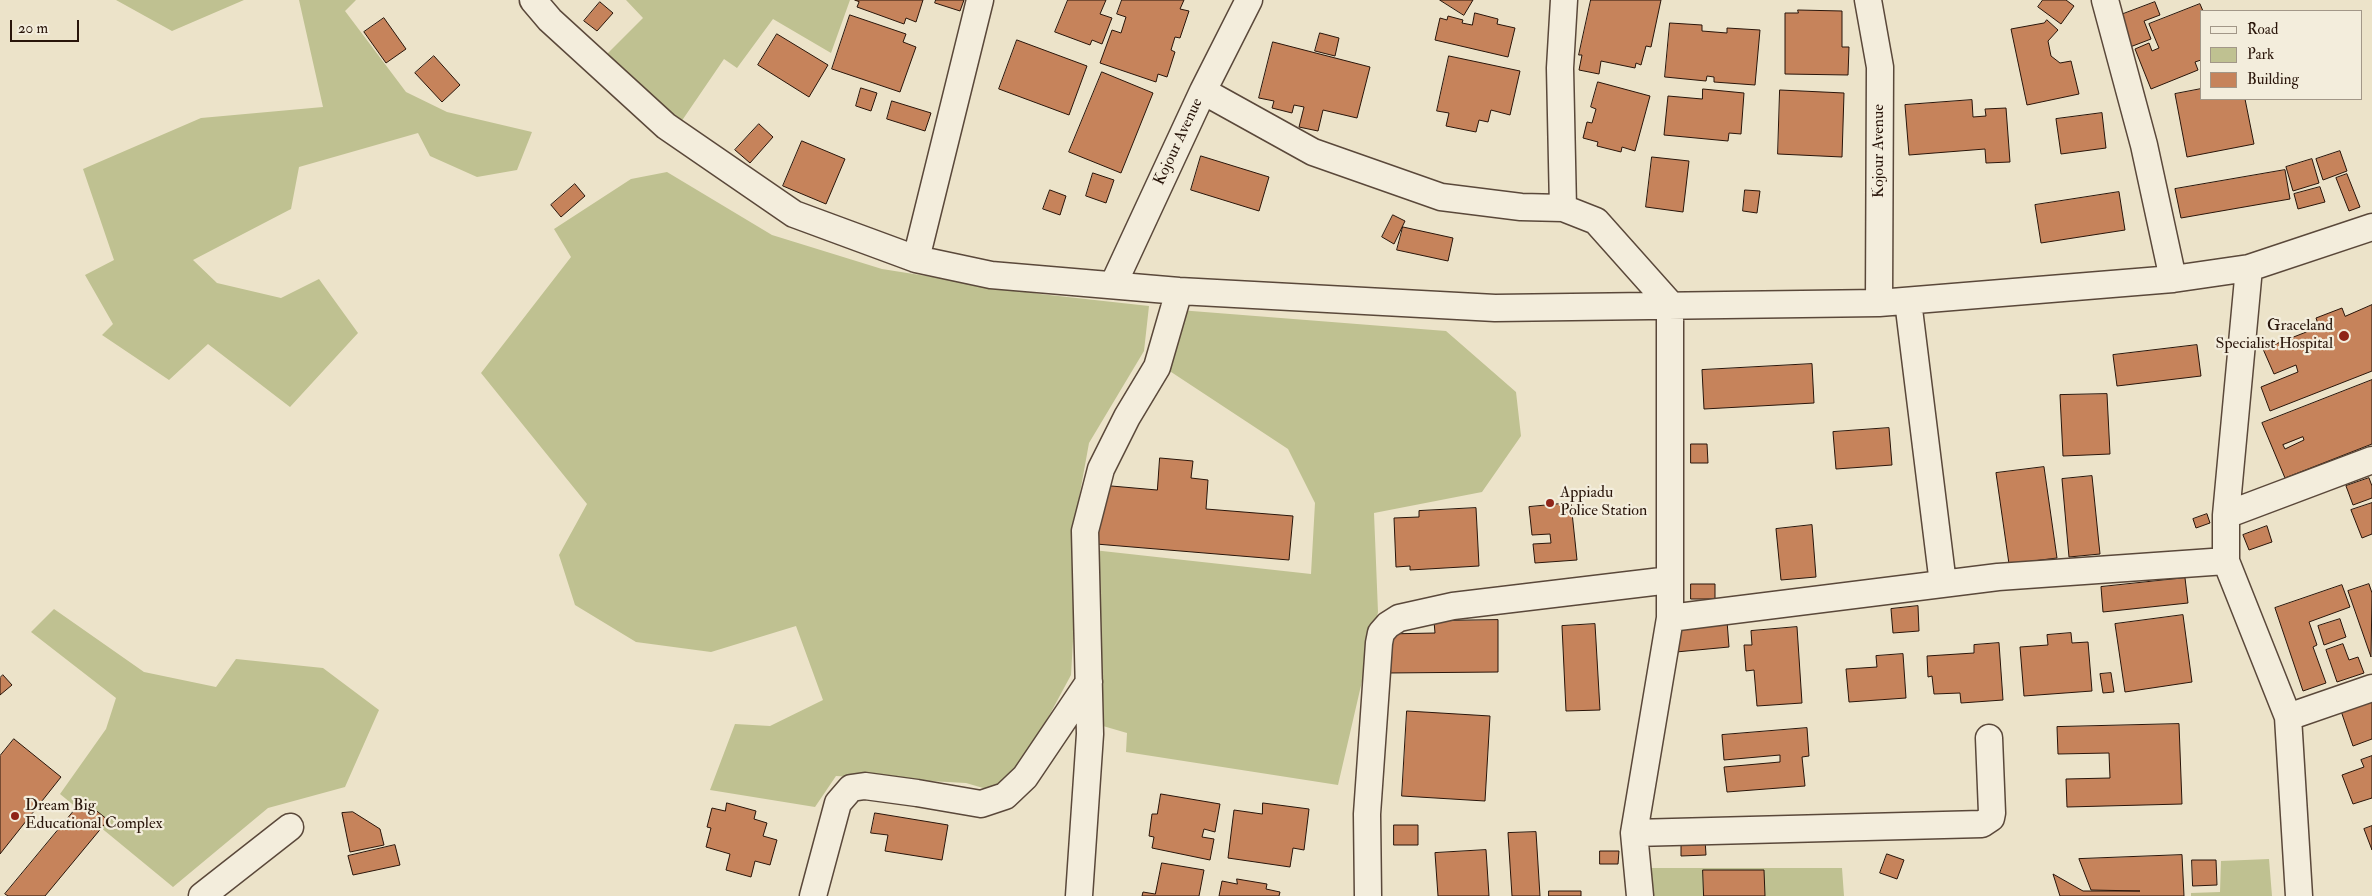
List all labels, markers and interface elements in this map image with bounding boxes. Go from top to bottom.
scale bar [12,10,81,42]
legend [2200,10,2362,100]
text: 20 m [18,19,48,38]
text: Road [2247,20,2278,39]
text: Park [2247,45,2274,64]
text: Building [2247,70,2299,89]
street label: Kojour Avenue [1150,95,1208,189]
street label: Kojour Avenue [1870,104,1890,198]
place label: Graceland Specialist Hospital [2216,317,2333,355]
marker: Graceland Specialist Hospital [2337,329,2351,343]
place label: Appiadu Police Station [1560,484,1647,522]
marker: Appiadu Police Station [1544,497,1556,509]
place label: Dream Big Educational Complex [25,797,163,835]
marker: Dream Big Educational Complex [9,810,21,822]

